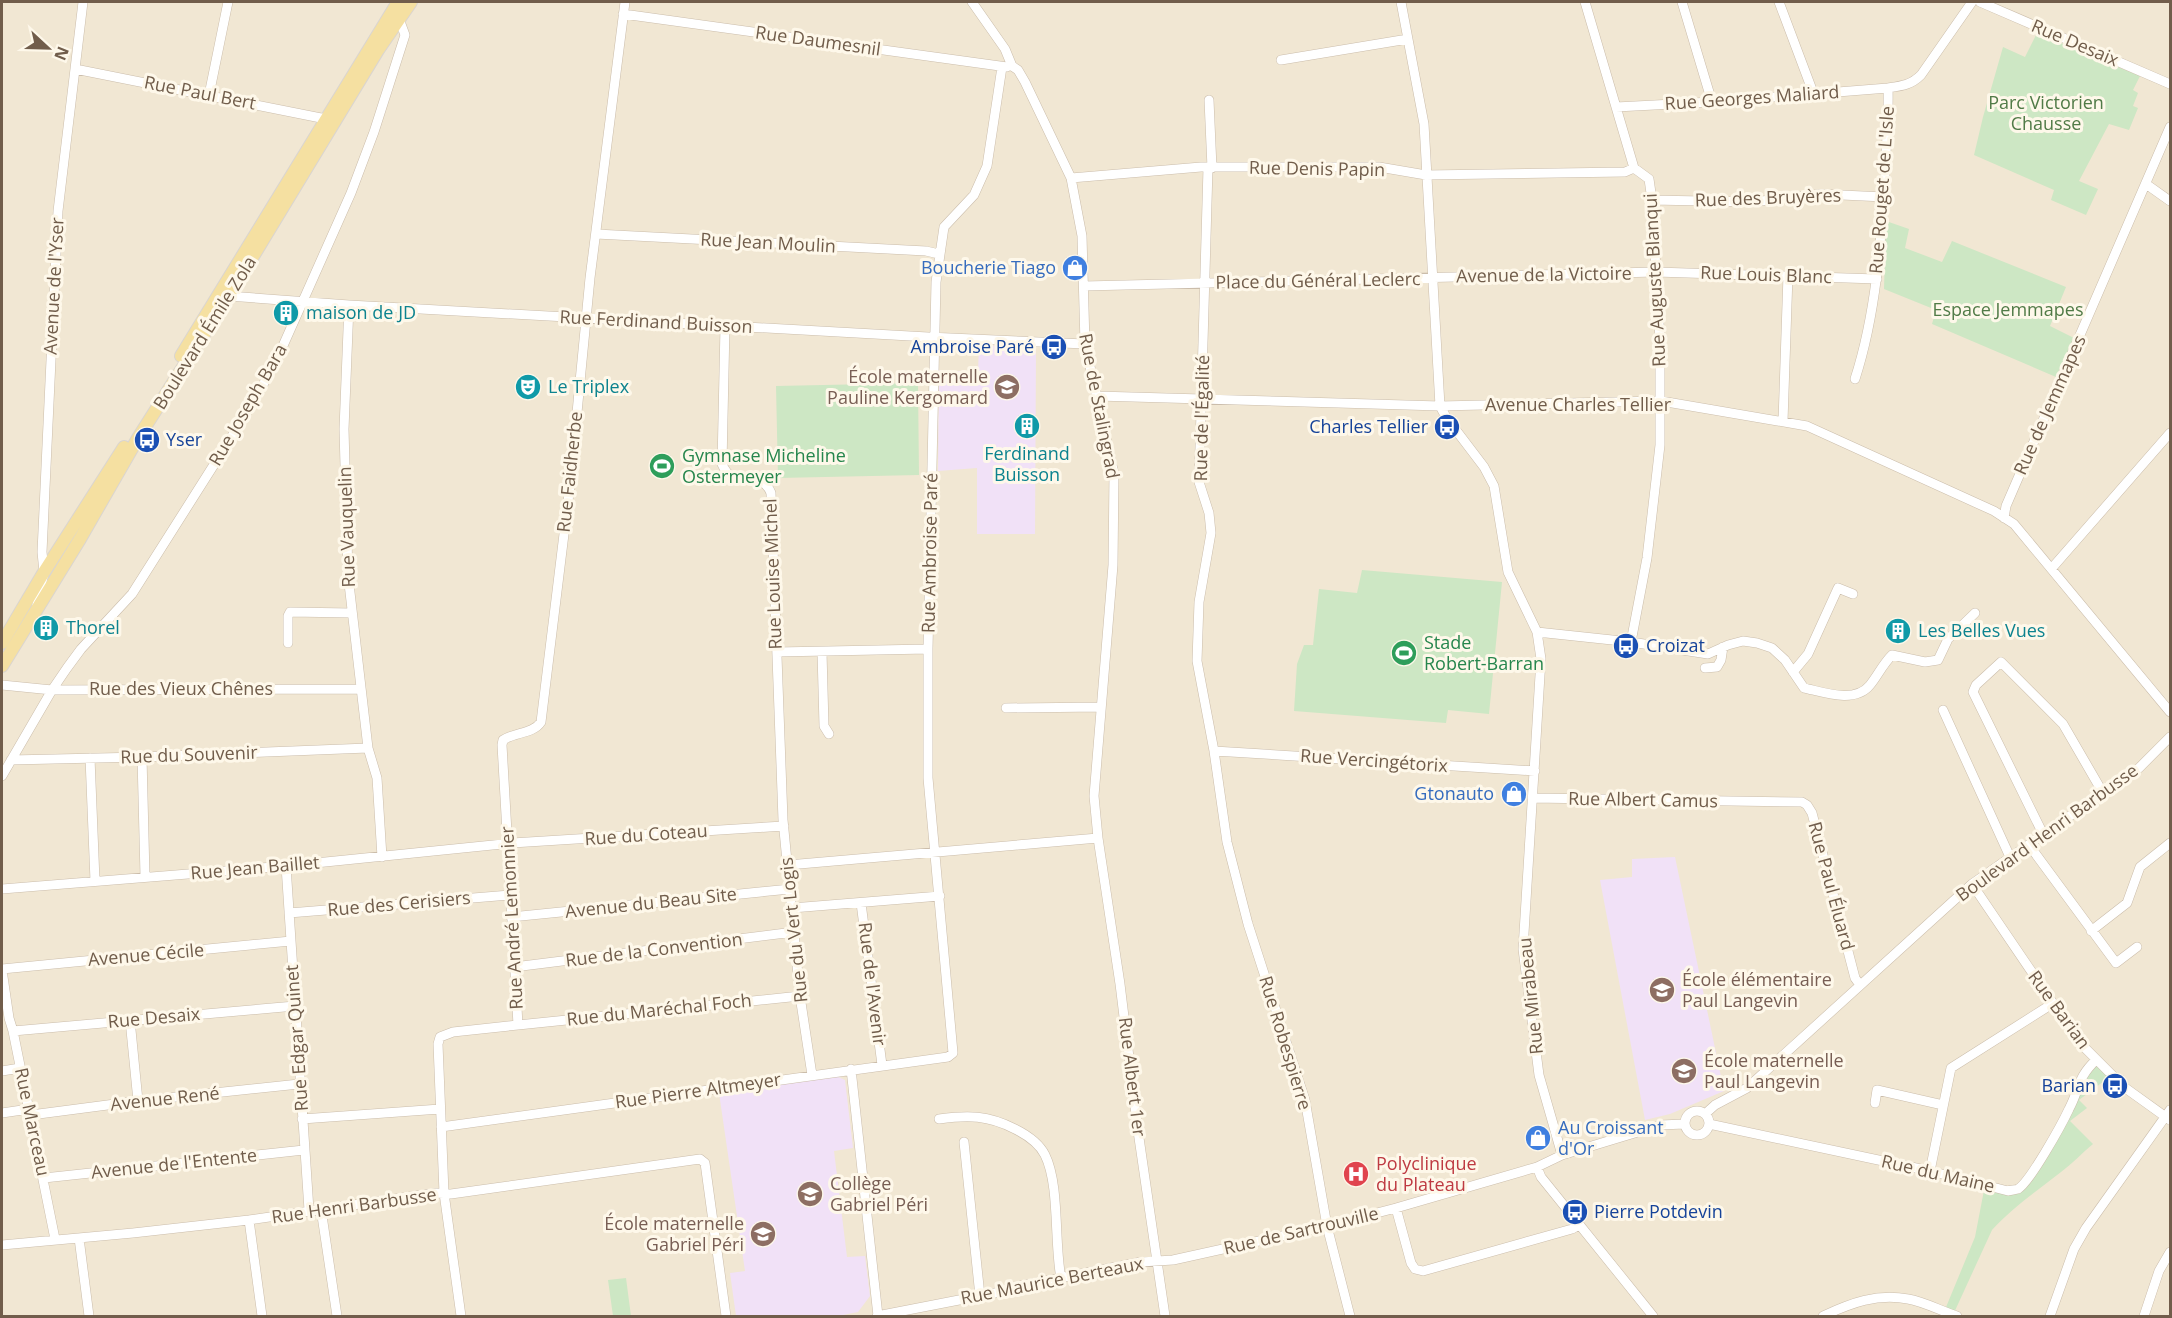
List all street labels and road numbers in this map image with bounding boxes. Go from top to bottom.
street label: Rue Desaix [2028,13,2123,71]
street label: Rue Daumesnil [754,19,882,61]
street label: Rue Paul Bert [142,69,258,115]
street label: Rue Georges Maliard [1664,79,1840,115]
street label: Rue Rouget de L'Isle [1863,105,1899,275]
street label: Rue Denis Papin [1249,155,1385,181]
street label: Rue des Bruyères [1694,182,1842,212]
street label: Rue Auguste Blanqui [1637,193,1671,367]
street label: Avenue de l'Yser [37,216,69,355]
street label: Rue Jean Moulin [700,226,836,258]
street label: Boulevard Émile Zola [147,251,261,414]
street label: Avenue de la Victoire [1456,260,1632,288]
street label: Rue Louis Blanc [1700,260,1833,288]
street label: Place du Général Leclerc [1215,266,1421,294]
street label: Rue Ferdinand Buisson [559,304,753,338]
street label: Rue de Stalingrad [1074,331,1126,480]
street label: Rue de Jemmapes [2007,331,2091,478]
street label: Rue Joseph Bara [202,339,292,470]
street label: Rue de l'Égalité [1188,354,1214,481]
street label: Avenue Charles Tellier [1485,392,1672,416]
street label: Rue Faidherbe [551,410,587,534]
street label: Rue Vauquelin [332,466,360,588]
street label: Rue Ambroise Paré [916,473,942,633]
street label: Rue Louise Michel [757,498,787,650]
street label: Rue des Vieux Chênes [89,676,273,700]
street label: Rue du Souvenir [120,740,259,768]
street label: Rue Vercingétorix [1300,743,1449,777]
street label: Boulevard Henri Barbusse [1951,758,2142,906]
street label: Rue Albert Camus [1568,786,1718,812]
street label: Rue du Coteau [584,818,708,850]
street label: Rue Paul Éluard [1803,819,1861,953]
street label: Rue André Lemonnier [494,825,528,1010]
street label: Rue Jean Baillet [189,849,320,885]
street label: Rue du Vert Logis [773,856,813,1004]
street label: Avenue du Beau Site [564,881,738,923]
street label: Rue des Cerisiers [326,885,472,921]
street label: Rue de l'Avenir [853,921,893,1048]
street label: Rue de la Convention [564,926,744,972]
street label: Avenue Cécile [87,937,205,971]
street label: Rue Mirabeau [1512,937,1548,1056]
street label: Rue Edgar Quinet [279,964,313,1112]
street label: Rue Barian [2023,965,2096,1053]
street label: Rue Robespierre [1254,973,1318,1113]
street label: Rue du Maréchal Foch [565,987,753,1031]
street label: Rue Desaix [107,1001,202,1033]
street label: Rue Albert 1er [1114,1016,1152,1139]
street label: Rue Marceau [10,1065,56,1178]
street label: Rue Pierre Altmeyer [613,1066,783,1114]
street label: Avenue René [109,1080,221,1116]
street label: Avenue de l'Entente [90,1142,258,1184]
street label: Rue du Maine [1879,1148,1997,1198]
street label: Rue Henri Barbusse [270,1182,438,1228]
street label: Rue de Sartrouville [1221,1201,1381,1260]
street label: Rue Maurice Berteaux [958,1250,1146,1309]

